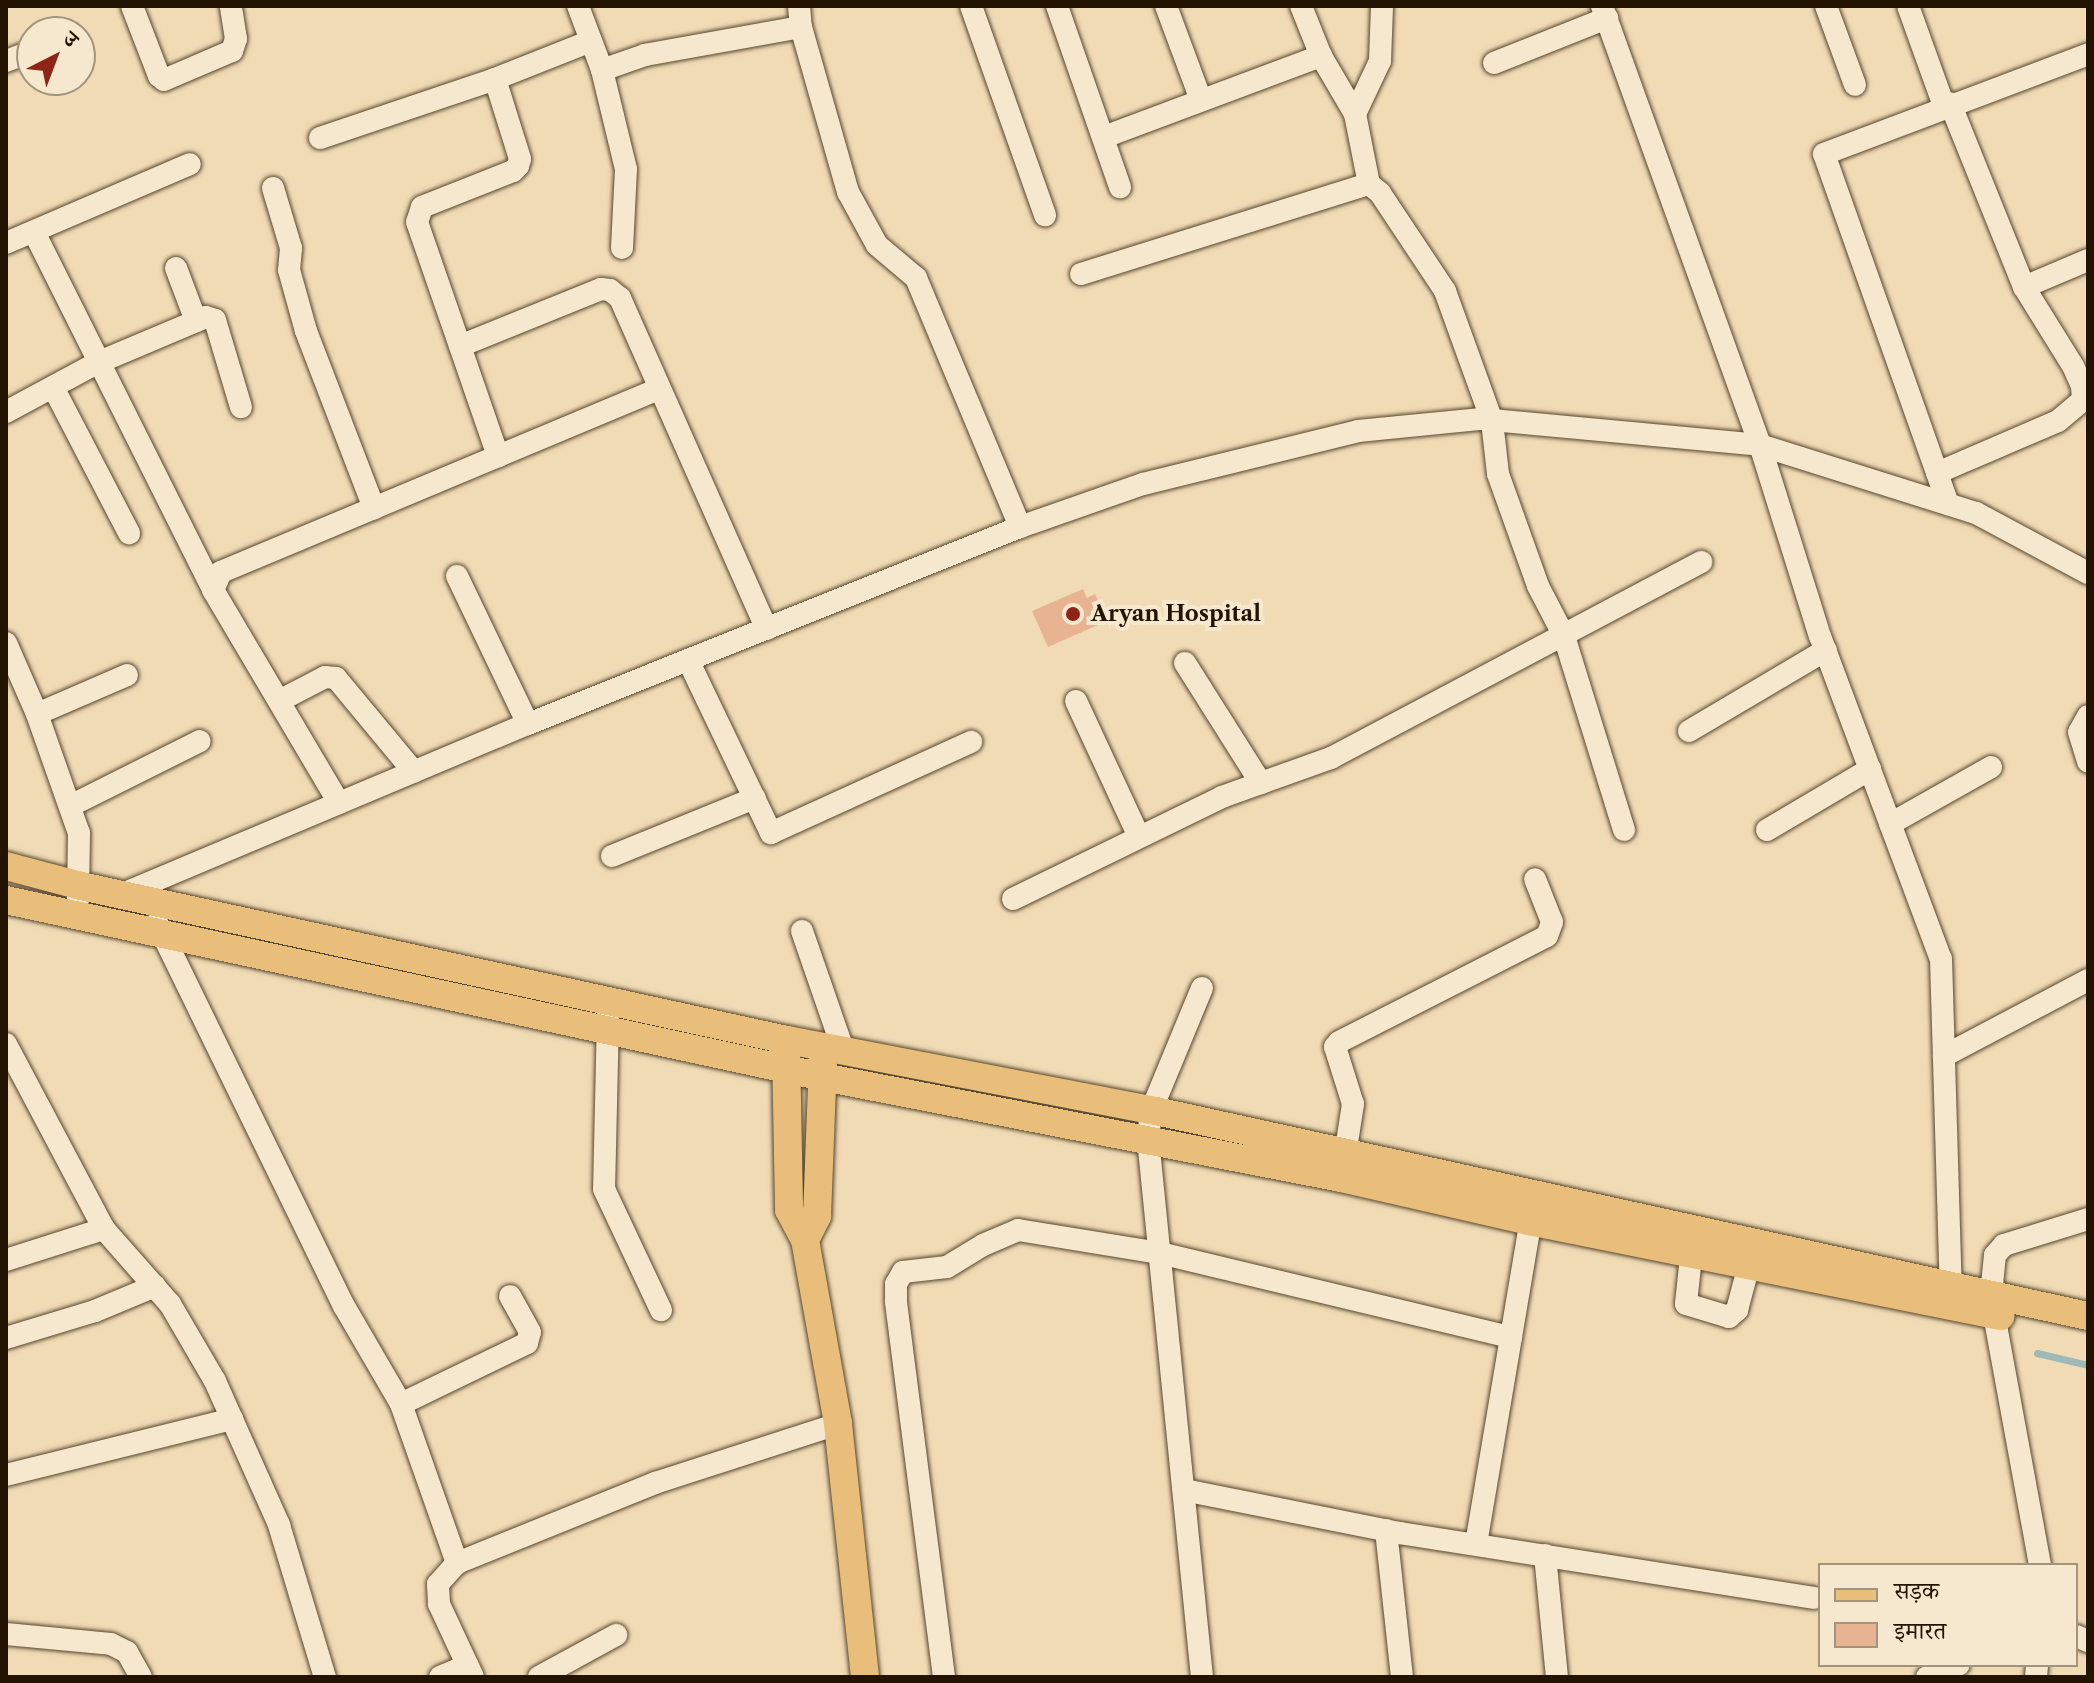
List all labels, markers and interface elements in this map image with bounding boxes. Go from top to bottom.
north arrow [16,16,96,96]
text: उ [58,25,84,53]
place label: Aryan Hospital [1091,601,1261,627]
marker: Aryan Hospital [1062,603,1084,625]
legend [1818,1563,2078,1667]
text: सड़क [1894,1576,1939,1605]
text: इमारत [1894,1616,1946,1645]

